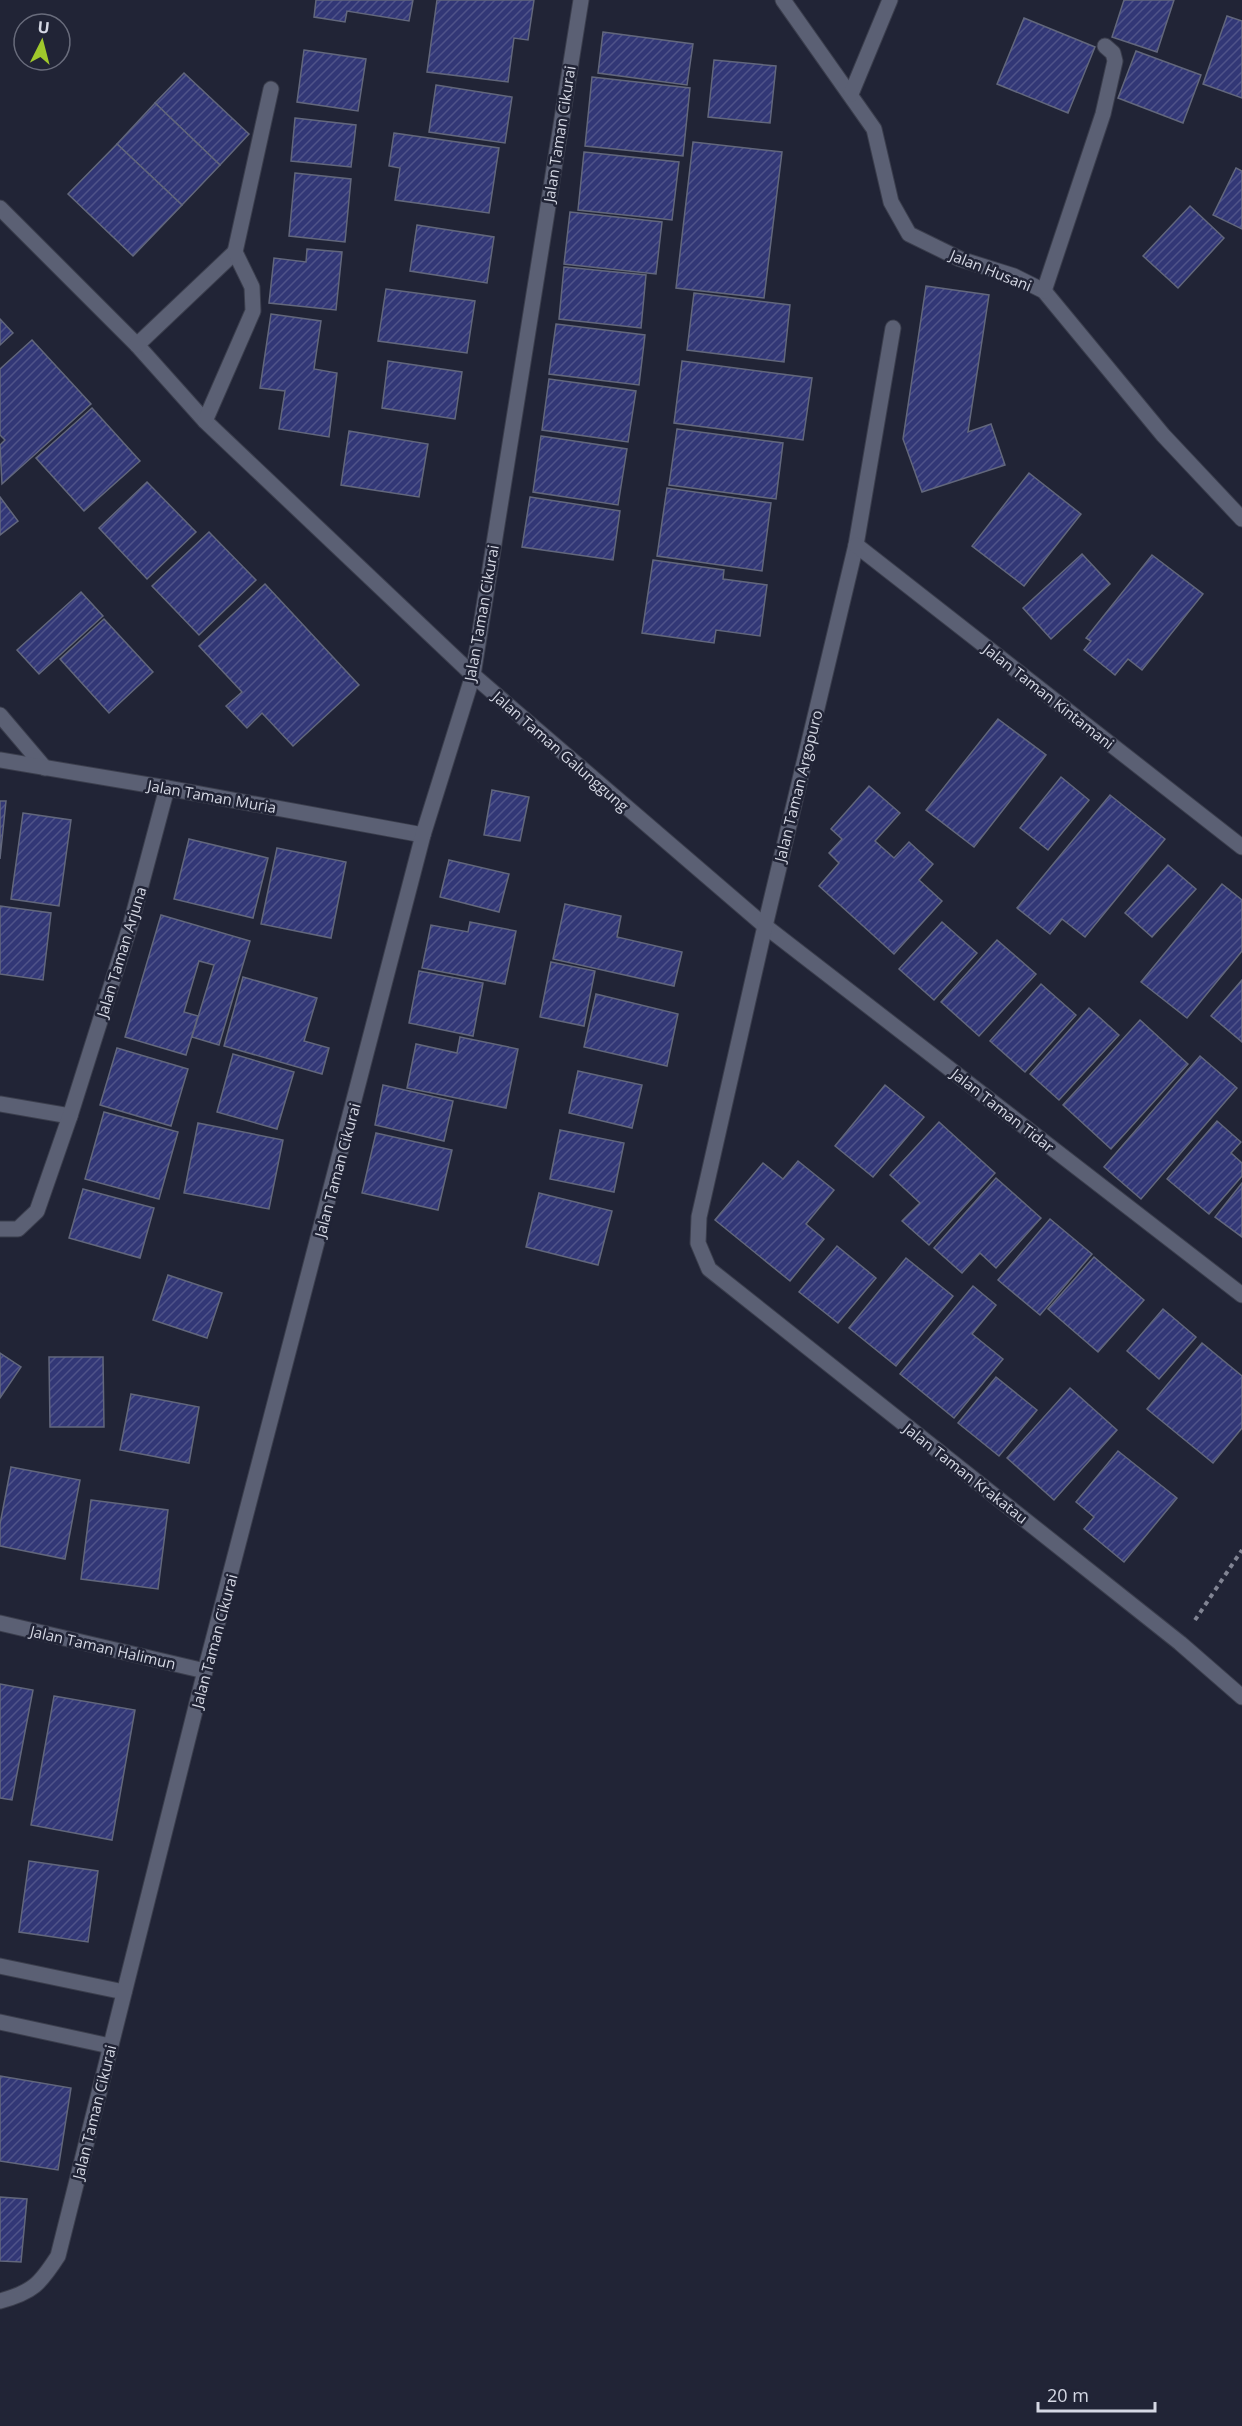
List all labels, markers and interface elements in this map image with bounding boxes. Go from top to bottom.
north arrow [12,12,72,72]
text: U [36,16,51,39]
street label: Jalan Taman Cikurai [538,64,580,206]
street label: Jalan Husani [945,244,1035,295]
street label: Jalan Taman Cikurai [459,543,503,685]
street label: Jalan Taman Kintamani [978,637,1118,753]
street label: Jalan Taman Galunggung [487,685,633,816]
street label: Jalan Taman Argopuro [769,708,827,866]
street label: Jalan Taman Muria [144,774,278,817]
street label: Jalan Taman Arjuna [91,884,150,1022]
street label: Jalan Taman Tidar [946,1062,1058,1156]
street label: Jalan Taman Cikurai [309,1101,365,1241]
street label: Jalan Taman Krakatau [898,1417,1032,1528]
street label: Jalan Taman Cikurai [186,1572,242,1712]
street label: Jalan Taman Halimun [26,1620,178,1673]
street label: Jalan Taman Cikurai [67,2043,120,2183]
scale bar [1038,2375,1155,2413]
text: 20 m [1047,2383,1089,2407]

